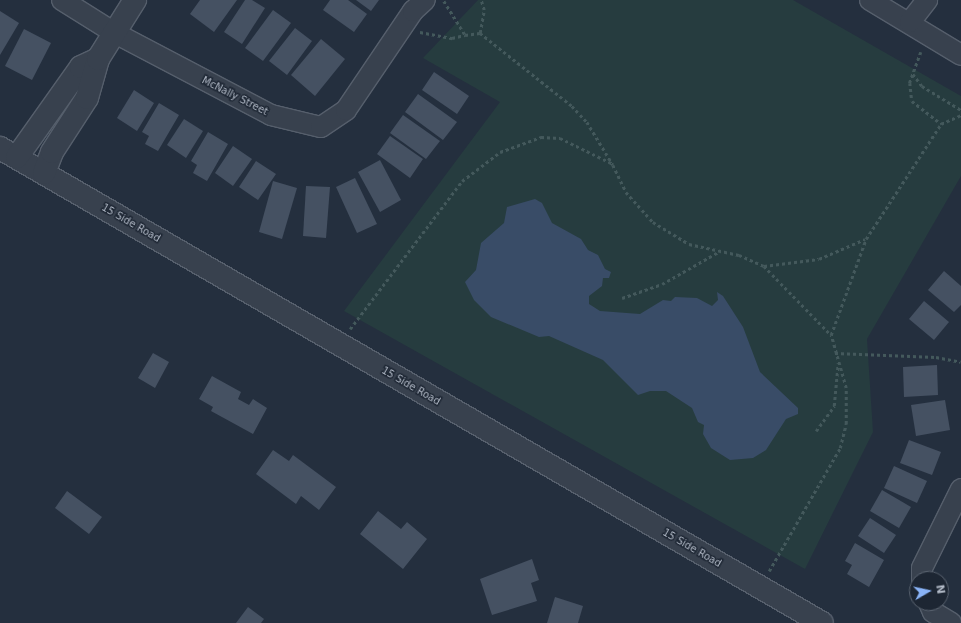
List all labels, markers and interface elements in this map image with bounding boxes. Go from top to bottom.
street label: McNally Street [200,74,270,118]
street label: 15 Side Road [100,201,162,245]
street label: 15 Side Road [380,364,442,408]
street label: 15 Side Road [661,526,723,570]
north arrow [909,571,949,611]
text: N [933,584,947,595]

